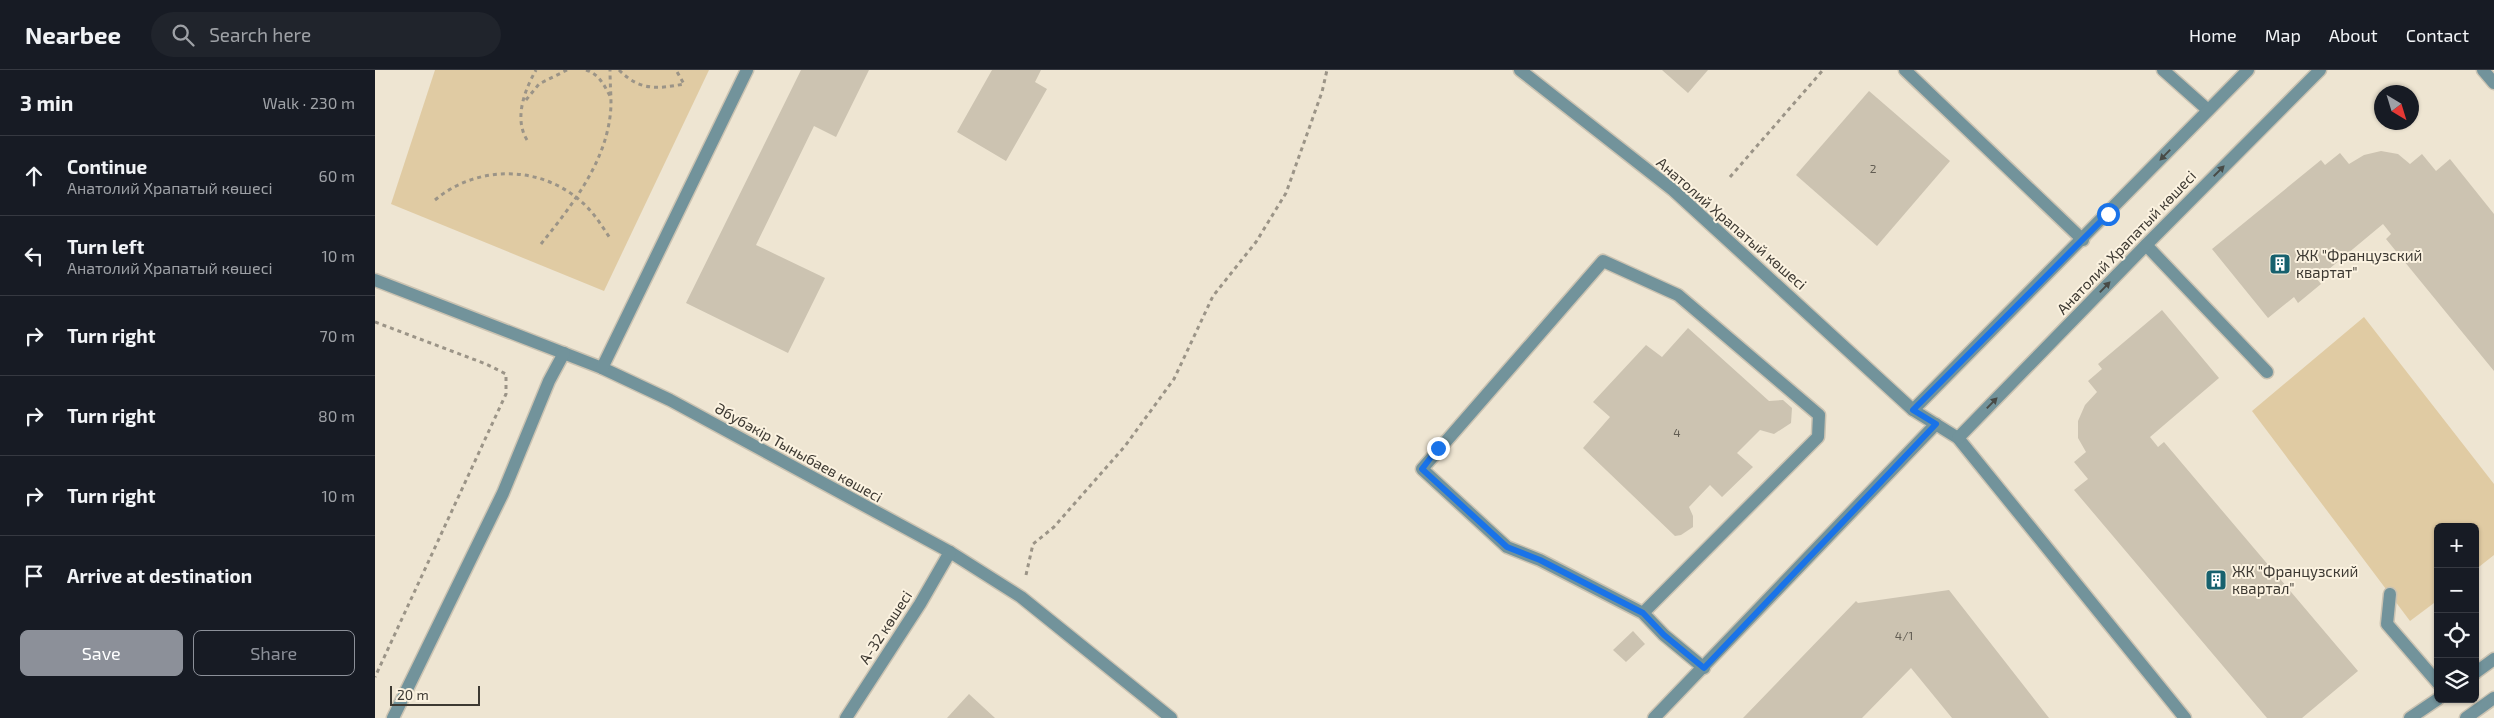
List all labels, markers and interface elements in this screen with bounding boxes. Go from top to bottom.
search box [151,12,501,57]
text: Nearbee [25,20,121,49]
icon: search [169,21,197,49]
text: Search here [209,23,311,46]
text: Home [2189,24,2237,46]
text: Map [2265,24,2301,46]
text: About [2329,24,2378,46]
text: Contact [2406,24,2469,46]
north arrow [2374,85,2419,130]
text: 3 min [20,90,73,115]
text: Walk · 230 m [262,93,355,112]
one-way arrow [2159,148,2171,160]
street label: Анатолий Храпатый көшесі [1653,153,1811,293]
text: Continue [67,155,147,178]
house number: 2 [1870,161,1877,175]
icon: ahead [20,162,48,190]
one-way arrow [2213,165,2225,177]
text: 60 m [319,166,355,185]
street label: Анатолий Храпатый көшесі [2053,166,2199,318]
text: Анатолий Храпатый көшесі [67,178,273,197]
route start [2097,203,2120,226]
text: Turn left [67,235,144,258]
icon: left [20,242,48,270]
text: 10 m [321,246,355,265]
place label: ЖК "Французский квартат" [2296,246,2422,281]
building icon: ЖК "Французский квартат" [2268,252,2292,276]
text: Анатолий Храпатый көшесі [67,258,273,277]
one-way arrow [2099,281,2111,293]
icon: right [20,322,48,350]
text: Turn right [67,324,155,347]
text: 70 m [320,326,355,345]
street label: Әбубәкір Тыныбаев көшесі [712,398,886,506]
one-way arrow [1986,398,1998,410]
icon: right [20,402,48,430]
text: Turn right [67,404,155,427]
text: 80 m [318,406,355,425]
house number: 4 [1673,425,1681,439]
route end [1427,437,1450,460]
icon: right [20,482,48,510]
text: Turn right [67,484,155,507]
text: 10 m [321,486,355,505]
map controls [2434,523,2479,703]
button: + [2434,523,2479,568]
icon: arrive [20,562,48,590]
place label: ЖК "Французский квартал" [2232,562,2358,597]
text: Arrive at destination [67,564,252,587]
building icon: ЖК "Французский квартал" [2204,568,2228,592]
button: − [2434,568,2479,613]
street label: А-32 көшесі [855,587,915,667]
button: locate [2434,613,2479,658]
house number: 4/1 [1895,628,1913,642]
button: Save [20,630,183,676]
button: Share [193,630,355,676]
button: layers [2434,658,2479,703]
scale bar [390,683,480,706]
text: 20 m [397,686,429,703]

